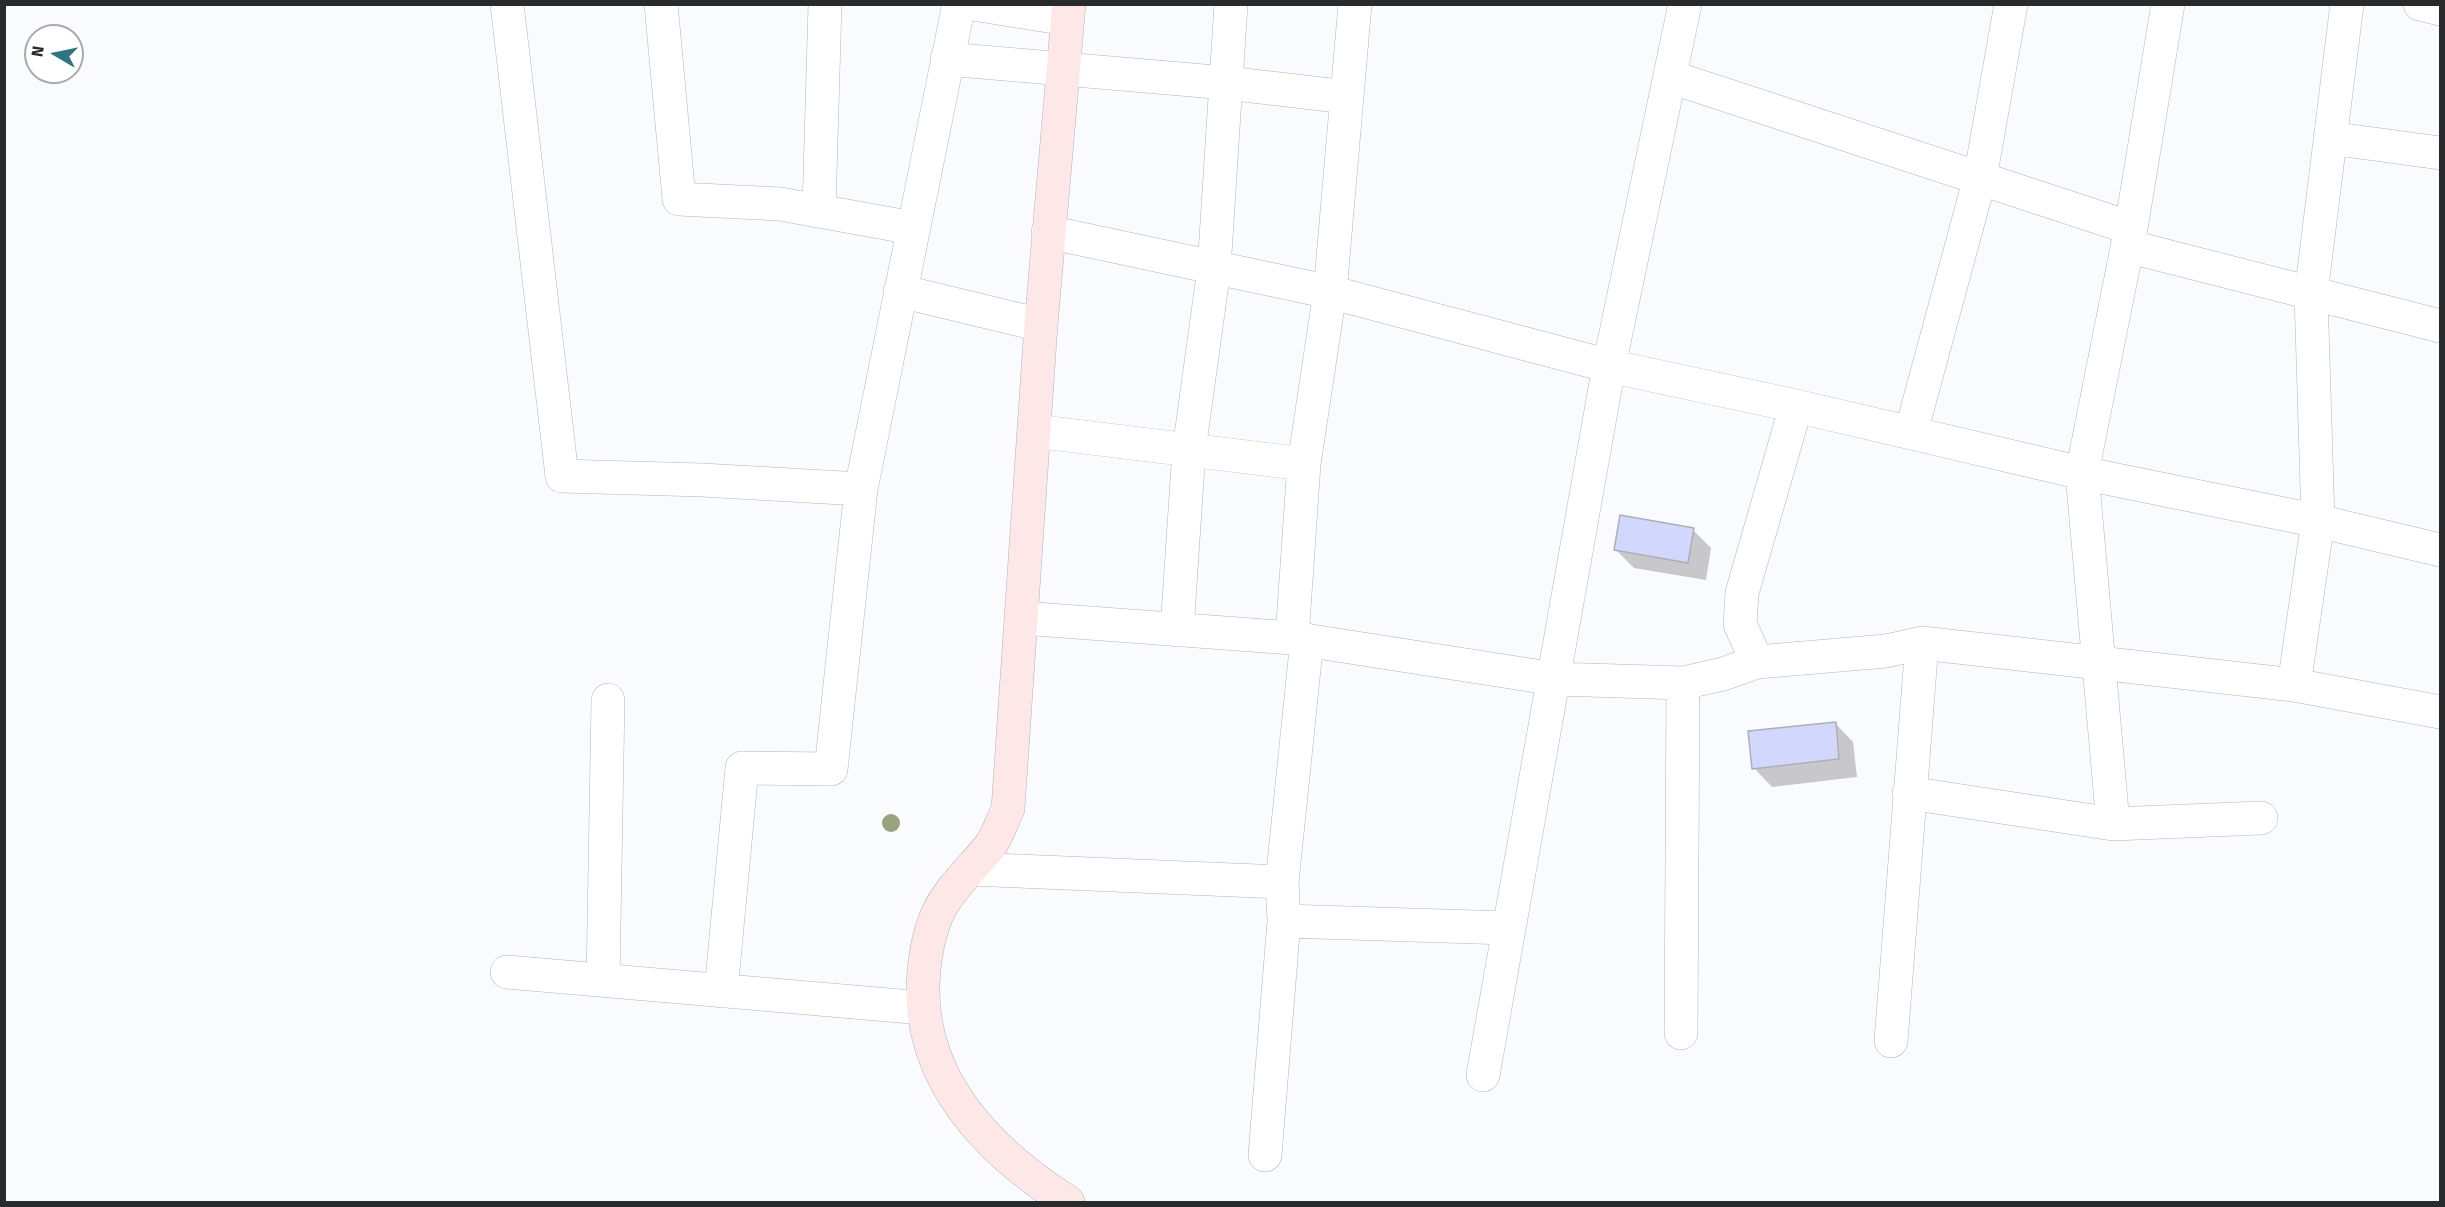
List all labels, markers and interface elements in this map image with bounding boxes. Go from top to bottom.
north arrow [24,24,84,84]
text: N [27,45,48,58]

